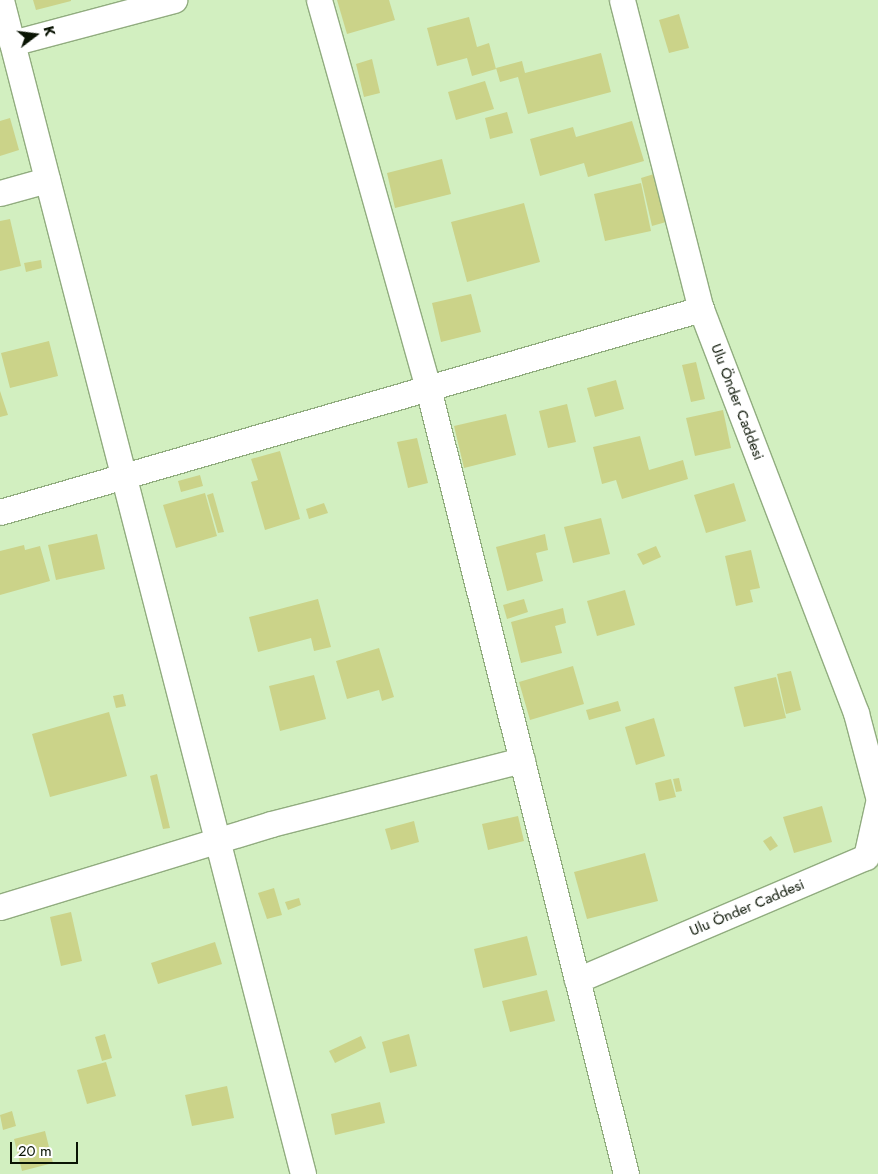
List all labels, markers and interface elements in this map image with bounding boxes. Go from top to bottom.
north arrow [10,10,60,60]
text: K [39,24,60,38]
street label: Ulu Önder Caddesi [707,341,767,463]
street label: Ulu Önder Caddesi [687,876,807,940]
scale bar [12,1132,80,1164]
text: 20 m [18,1140,52,1162]

